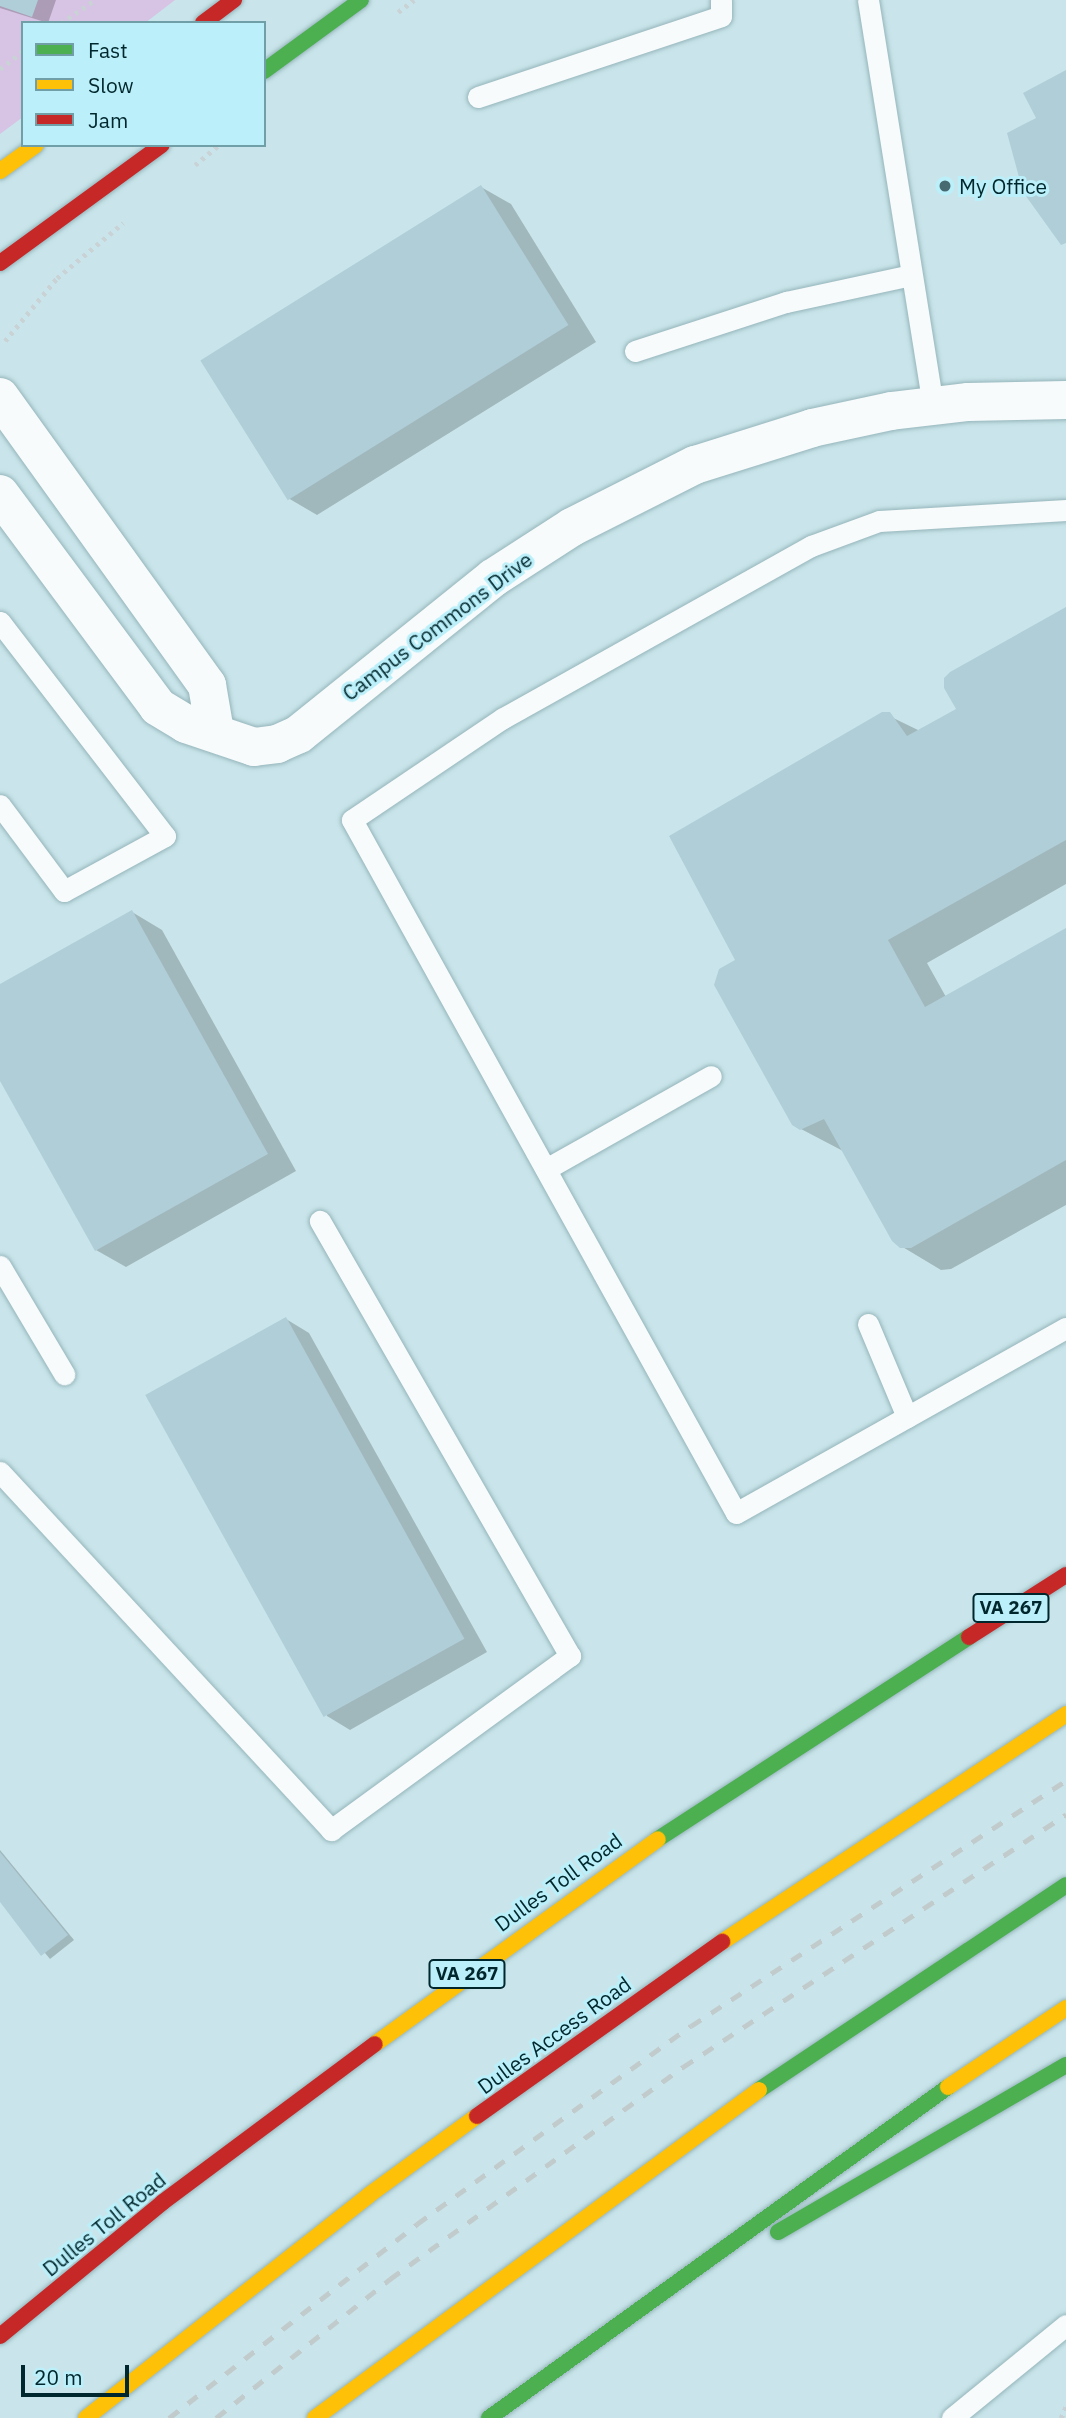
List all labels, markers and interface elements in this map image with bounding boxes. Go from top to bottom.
legend [21,21,266,147]
text: Fast [88,36,128,64]
text: Slow [88,71,134,99]
text: Jam [88,106,128,134]
place label: My Office [959,173,1047,199]
marker: My Office [937,178,953,194]
street label: Campus Commons Drive [337,546,537,706]
road number: VA 267 [971,1592,1051,1624]
street label: Dulles Toll Road [490,1827,626,1937]
road number: VA 267 [427,1958,507,1990]
street label: Dulles Access Road [472,1971,636,2099]
street label: Dulles Toll Road [37,2167,171,2281]
scale bar [24,2352,133,2396]
text: 20 m [34,2363,83,2391]

